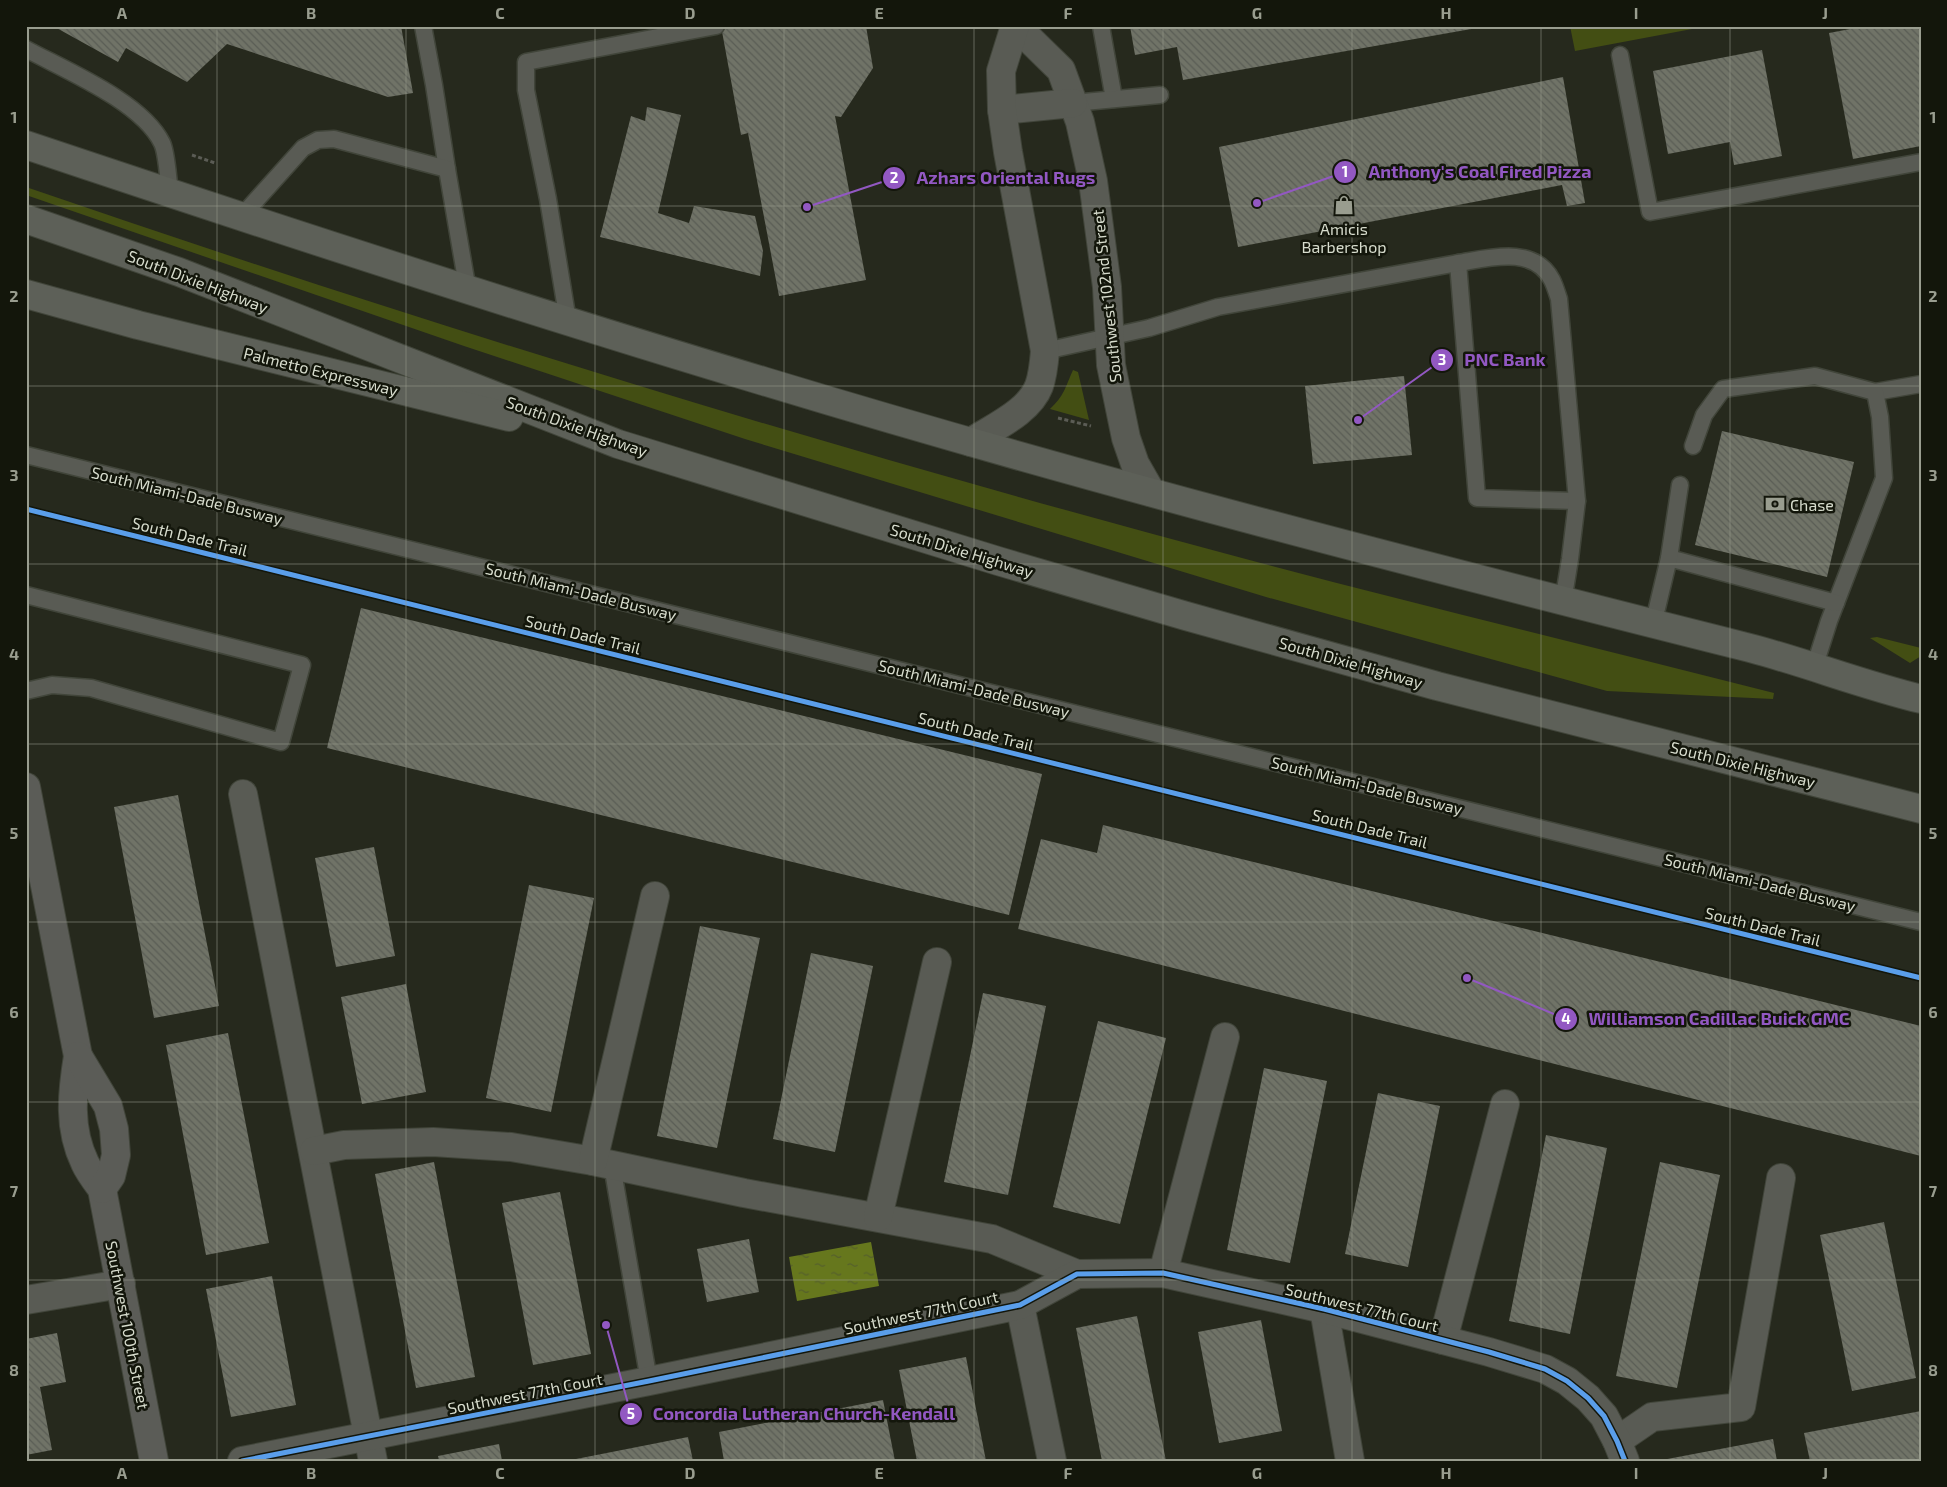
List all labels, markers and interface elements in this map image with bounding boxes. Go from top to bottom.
text: A [117,3,128,22]
text: B [306,3,316,22]
text: C [495,3,505,22]
text: D [685,3,696,22]
text: E [874,3,884,22]
text: F [1064,3,1073,22]
text: G [1252,3,1262,22]
text: H [1440,3,1452,22]
text: I [1634,3,1638,22]
text: J [1822,3,1828,22]
text: 1 [11,107,17,126]
text: 1 [1930,107,1936,126]
callout: Anthony's Coal Fired Pizza [1333,156,1601,189]
text: Anthony's Coal Fired Pizza [1368,160,1592,182]
callout: Azhars Oriental Rugs [881,162,1105,195]
text: 1 [1342,162,1348,180]
text: Azhars Oriental Rugs [917,166,1095,188]
text: 2 [890,168,899,186]
shop icon: Amicis Barbershop [1333,194,1355,216]
street label: Southwest 102nd Street [1087,209,1125,383]
place label: Amicis Barbershop [1301,219,1387,256]
street label: South Dixie Highway [125,246,271,317]
text: 2 [9,286,19,305]
text: 2 [1928,286,1938,305]
street label: Palmetto Expressway [242,343,401,400]
callout: PNC Bank [1429,343,1556,376]
text: PNC Bank [1464,348,1546,370]
text: 3 [1438,350,1446,368]
street label: South Dixie Highway [504,392,651,461]
street label: South Miami-Dade Busway [89,462,285,528]
text: 3 [9,465,19,484]
text: 3 [1928,465,1938,484]
bank icon: Chase [1764,493,1786,515]
place label: Chase [1790,495,1834,514]
street label: South Dade Trail [130,512,250,560]
street label: South Dixie Highway [888,519,1036,581]
street label: South Miami-Dade Busway [483,558,679,624]
street label: South Dade Trail [523,610,643,658]
street label: South Dixie Highway [1277,632,1426,692]
text: 4 [9,644,19,663]
text: 4 [1928,644,1938,663]
street label: South Miami-Dade Busway [876,655,1072,721]
street label: South Dade Trail [916,707,1036,755]
street label: South Dixie Highway [1669,737,1818,791]
street label: South Miami-Dade Busway [1269,752,1465,818]
street label: South Dade Trail [1310,804,1430,852]
text: 5 [10,823,19,842]
text: 5 [1929,823,1938,842]
street label: South Miami-Dade Busway [1662,849,1858,915]
street label: South Dade Trail [1703,902,1823,950]
text: 6 [9,1002,19,1021]
text: 6 [1928,1002,1938,1021]
callout: Williamson Cadillac Buick GMC [1553,1003,1859,1036]
text: Williamson Cadillac Buick GMC [1589,1007,1850,1029]
text: 4 [1561,1009,1571,1027]
text: 7 [10,1181,19,1200]
text: 7 [1929,1181,1938,1200]
street label: Southwest 100th Street [102,1239,154,1411]
street label: Southwest 77th Court [1283,1279,1441,1335]
street label: Southwest 77th Court [842,1286,1000,1338]
text: 8 [9,1360,19,1379]
text: 8 [1928,1360,1938,1379]
street label: Southwest 77th Court [446,1369,604,1417]
callout: Concordia Lutheran Church-Kendall [618,1398,966,1431]
text: Concordia Lutheran Church-Kendall [653,1402,955,1424]
text: 5 [627,1404,635,1422]
text: A [117,1463,128,1482]
text: B [306,1463,316,1482]
text: C [495,1463,505,1482]
text: D [685,1463,696,1482]
text: E [874,1463,884,1482]
text: F [1064,1463,1073,1482]
text: G [1252,1463,1262,1482]
text: H [1440,1463,1452,1482]
text: I [1634,1463,1638,1482]
text: J [1822,1463,1828,1482]

